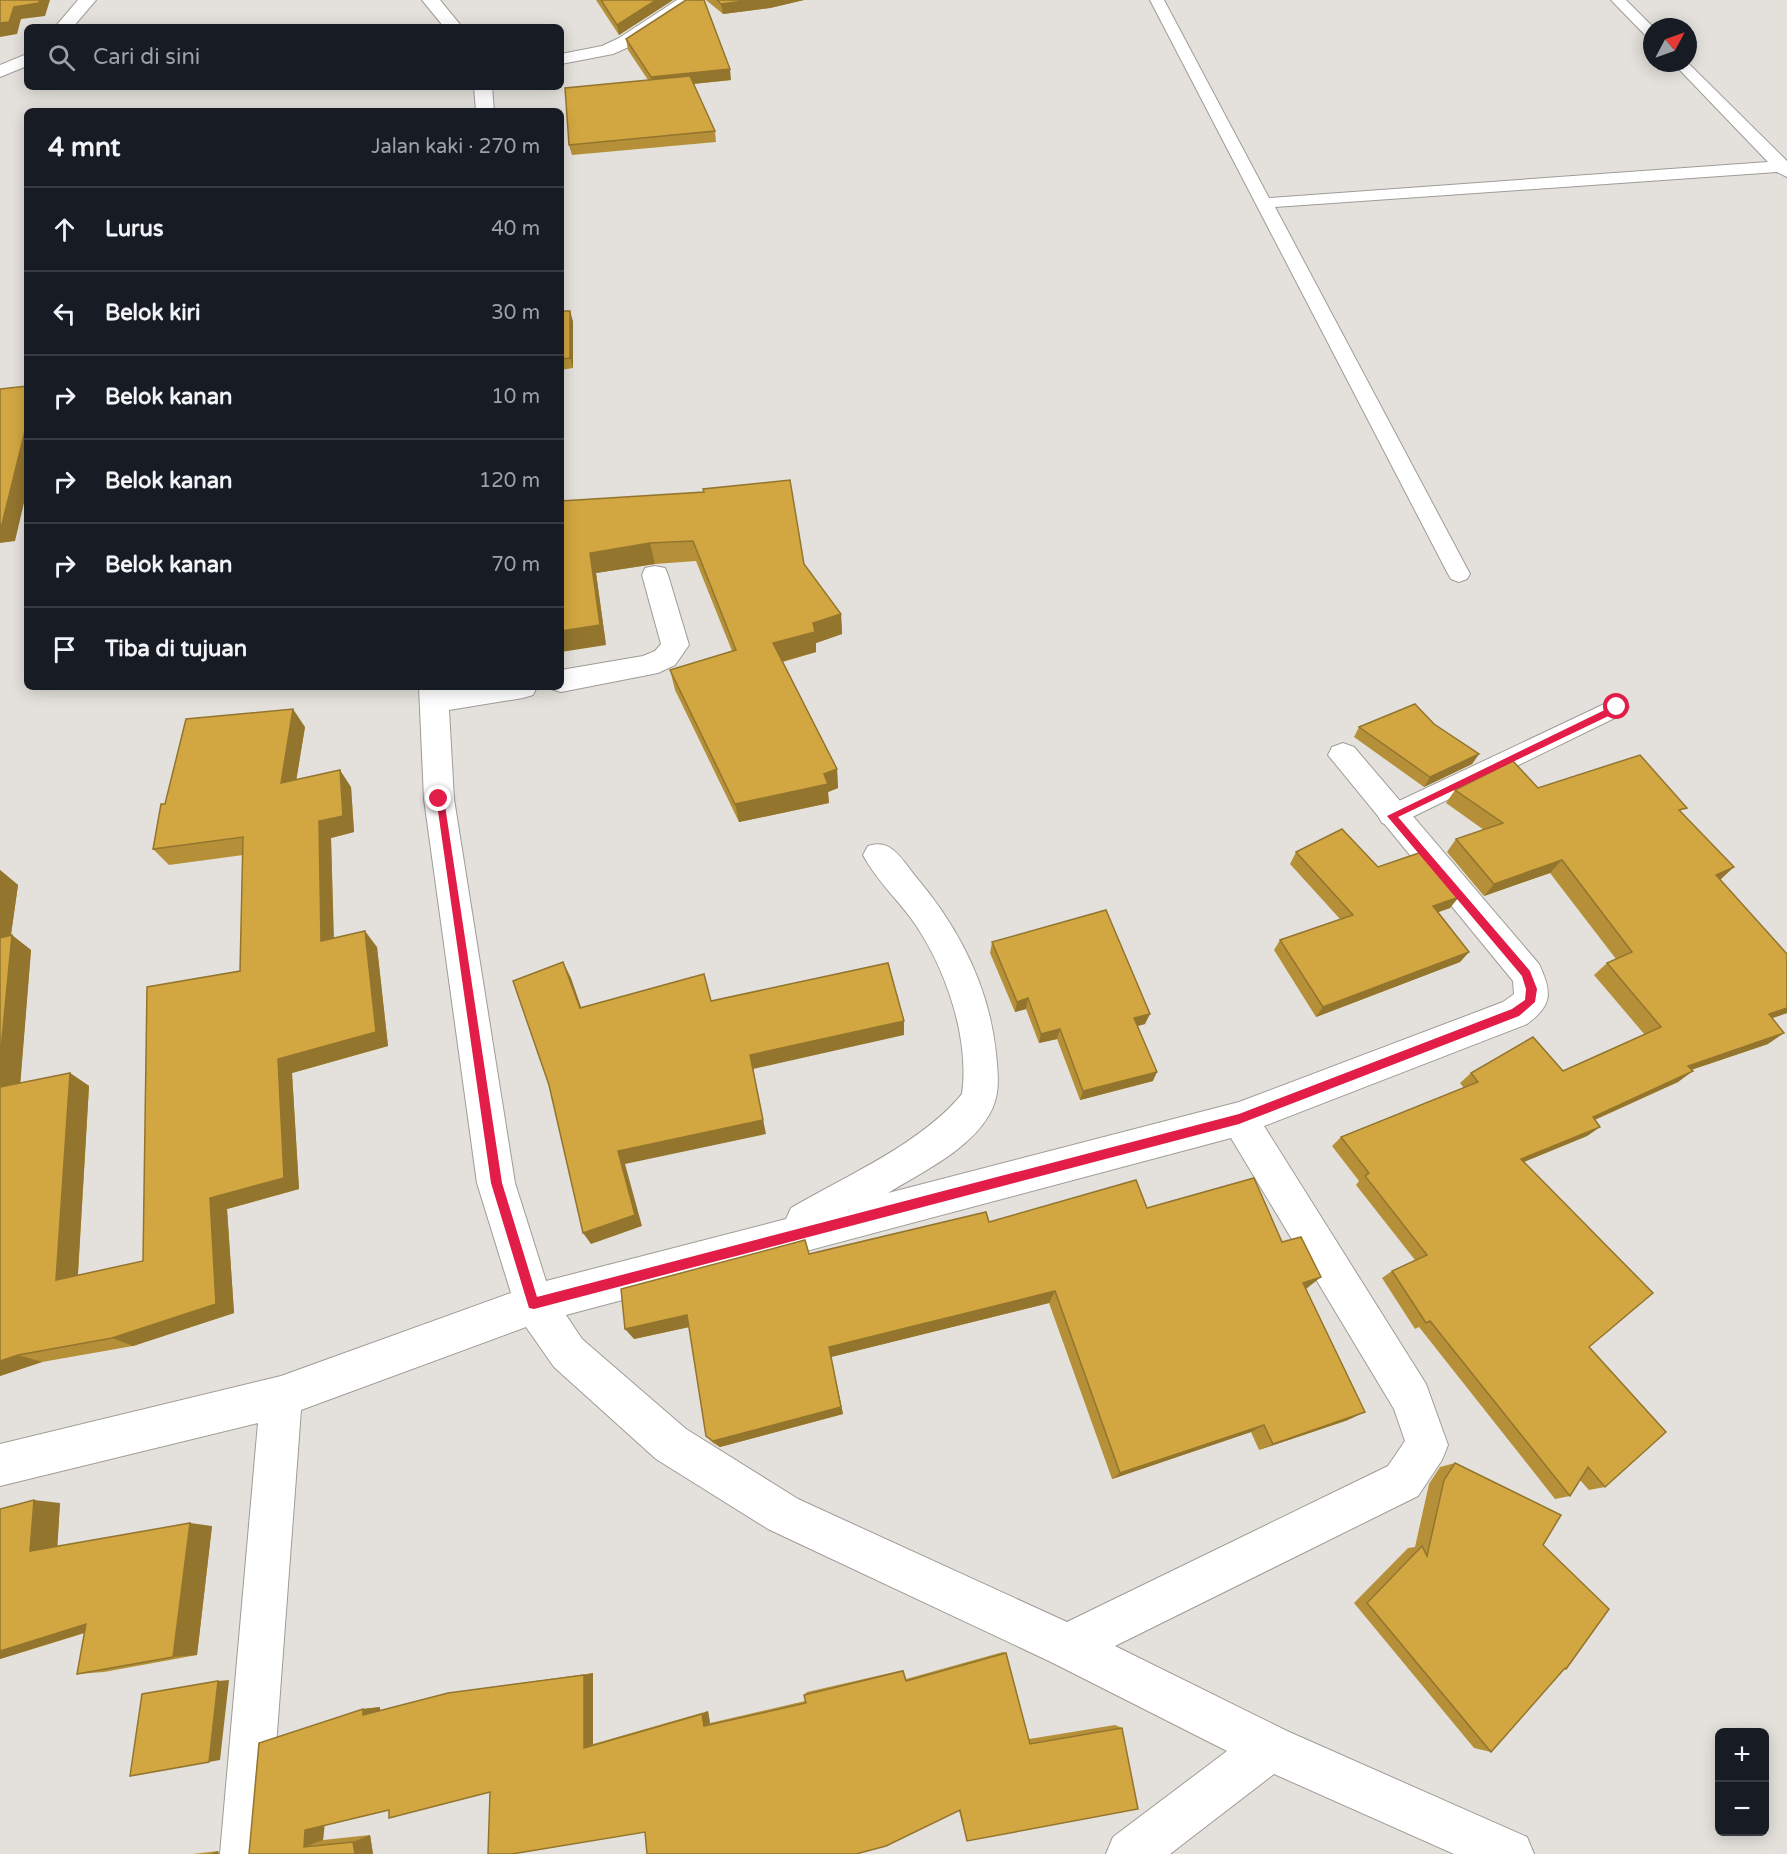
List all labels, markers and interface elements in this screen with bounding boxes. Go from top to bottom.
north arrow [1643,18,1697,72]
search box [24,24,564,90]
icon: search [45,41,78,74]
text: Cari di sini [93,44,200,70]
text: 4 mnt [48,132,120,163]
text: Jalan kaki · 270 m [371,135,540,159]
icon: ahead [48,213,81,246]
text: Lurus [105,216,163,242]
text: 40 m [491,217,540,241]
icon: left [48,297,81,330]
text: Belok kiri [105,300,201,326]
text: 30 m [491,301,540,325]
icon: right [48,381,81,414]
text: Belok kanan [105,384,232,410]
text: 10 m [491,385,540,409]
icon: right [48,465,81,498]
text: Belok kanan [105,468,232,494]
text: 120 m [479,469,540,493]
icon: right [48,549,81,582]
text: Belok kanan [105,552,232,578]
text: 70 m [491,553,540,577]
icon: arrive [48,633,81,666]
text: Tiba di tujuan [105,636,247,662]
route start [1603,693,1629,719]
route end [425,785,451,811]
map controls [1715,1728,1769,1836]
button: + [1715,1728,1769,1782]
button: − [1715,1782,1769,1836]

